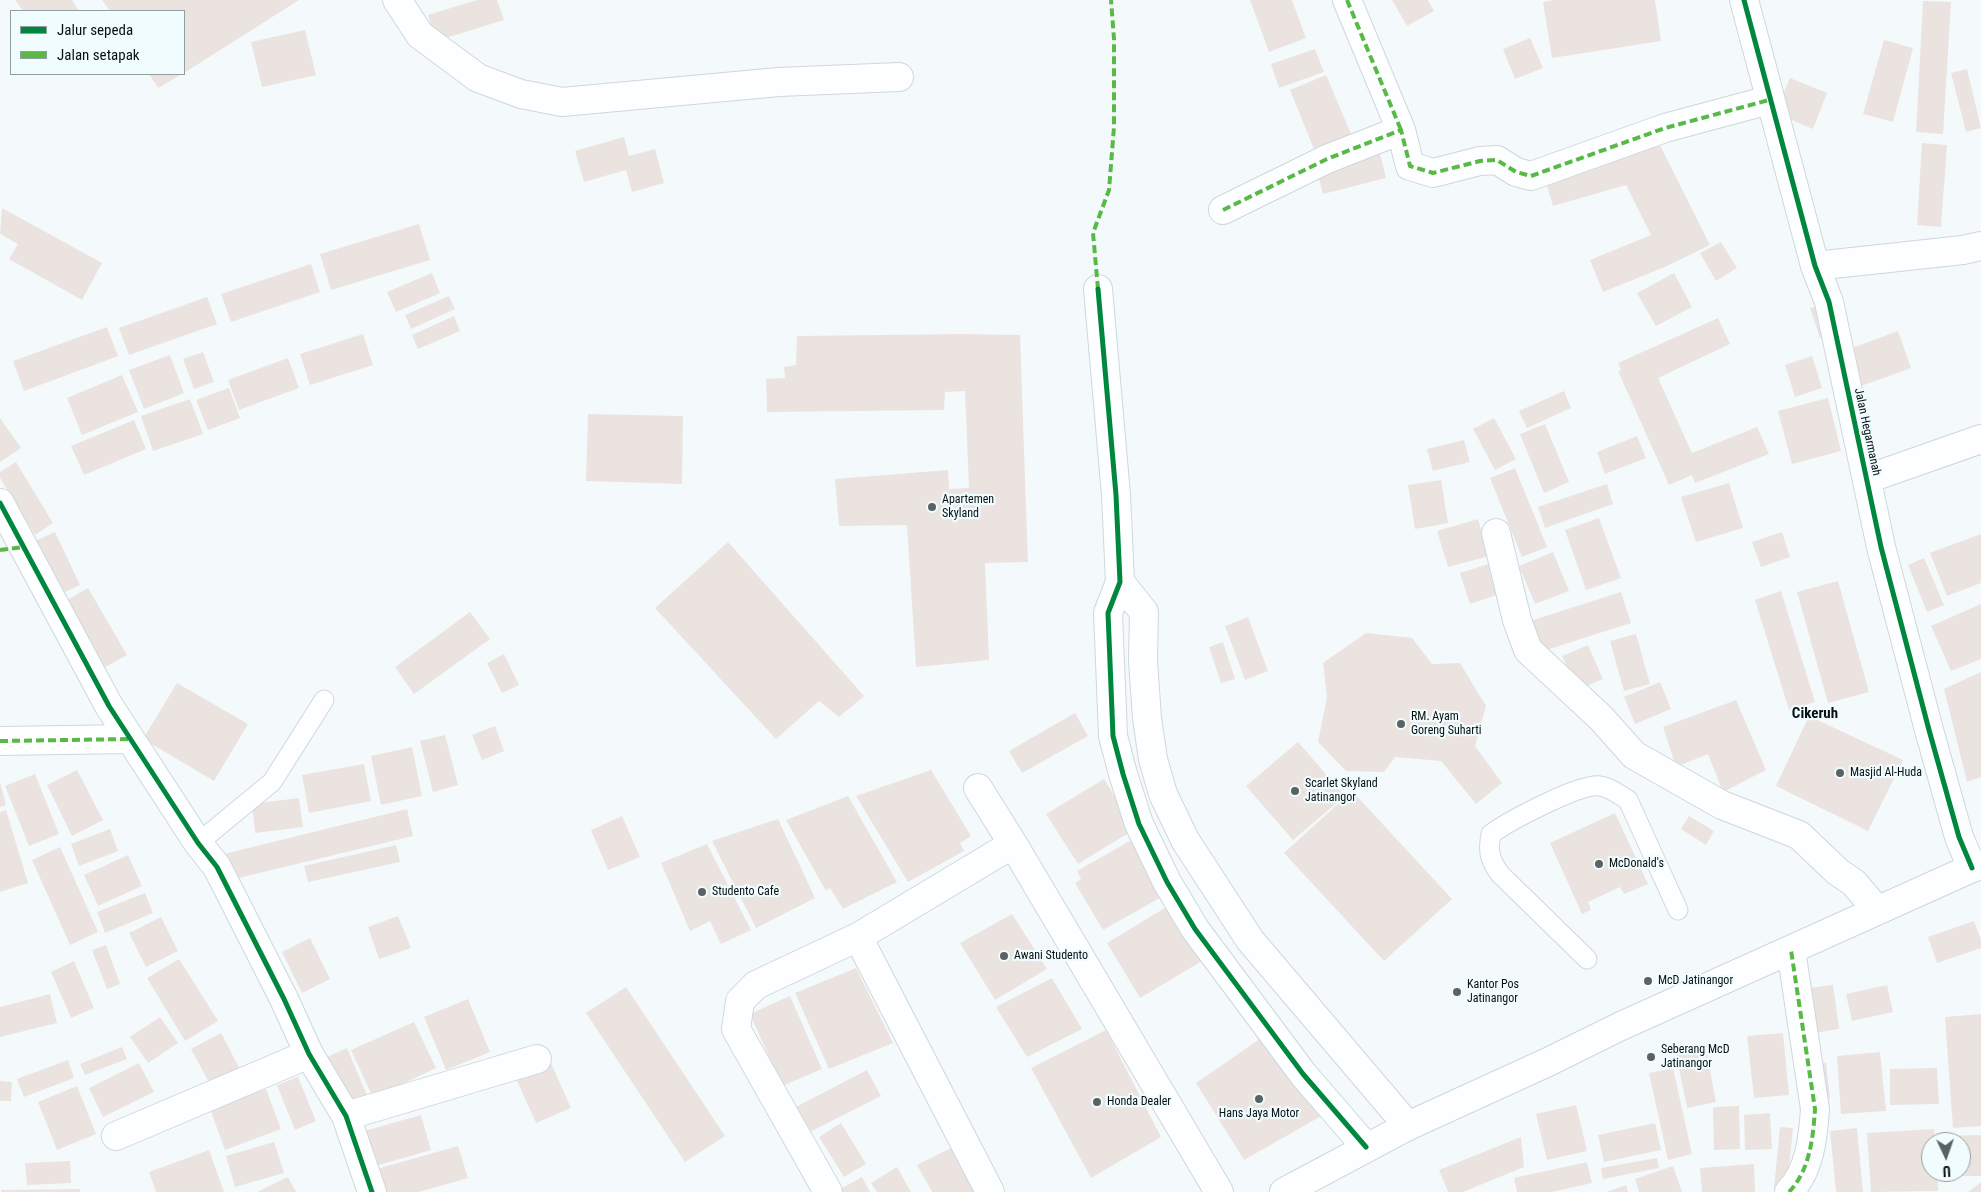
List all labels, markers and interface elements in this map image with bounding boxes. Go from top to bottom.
legend [10,10,185,75]
text: Jalur sepeda [57,21,133,39]
text: Jalan setapak [57,46,140,64]
street label: Jalan Hegarmanah [1851,387,1883,477]
place label: Apartemen Skyland [942,493,994,521]
marker: Apartemen Skyland [926,501,938,513]
district label: Cikeruh [1792,705,1838,723]
place label: RM. Ayam Goreng Suharti [1411,710,1482,738]
marker: RM. Ayam Goreng Suharti [1395,718,1407,730]
place label: Masjid Al-Huda [1850,766,1922,780]
marker: Masjid Al-Huda [1834,767,1846,779]
place label: Scarlet Skyland Jatinangor [1305,777,1378,805]
marker: Scarlet Skyland Jatinangor [1289,785,1301,797]
place label: McDonald's [1609,857,1664,871]
marker: McDonald's [1593,858,1605,870]
place label: Studento Cafe [712,885,779,899]
marker: Studento Cafe [696,886,708,898]
place label: Awani Studento [1014,949,1088,963]
marker: Awani Studento [998,950,1010,962]
place label: McD Jatinangor [1658,974,1733,988]
marker: McD Jatinangor [1642,975,1654,987]
place label: Kantor Pos Jatinangor [1467,978,1519,1006]
marker: Kantor Pos Jatinangor [1451,986,1463,998]
place label: Seberang McD Jatinangor [1661,1043,1730,1071]
marker: Seberang McD Jatinangor [1645,1051,1657,1063]
marker: Hans Jaya Motor [1253,1093,1265,1105]
place label: Honda Dealer [1107,1095,1171,1109]
marker: Honda Dealer [1091,1096,1103,1108]
place label: Hans Jaya Motor [1219,1107,1299,1121]
north arrow [1921,1132,1971,1182]
text: U [1942,1163,1951,1179]

